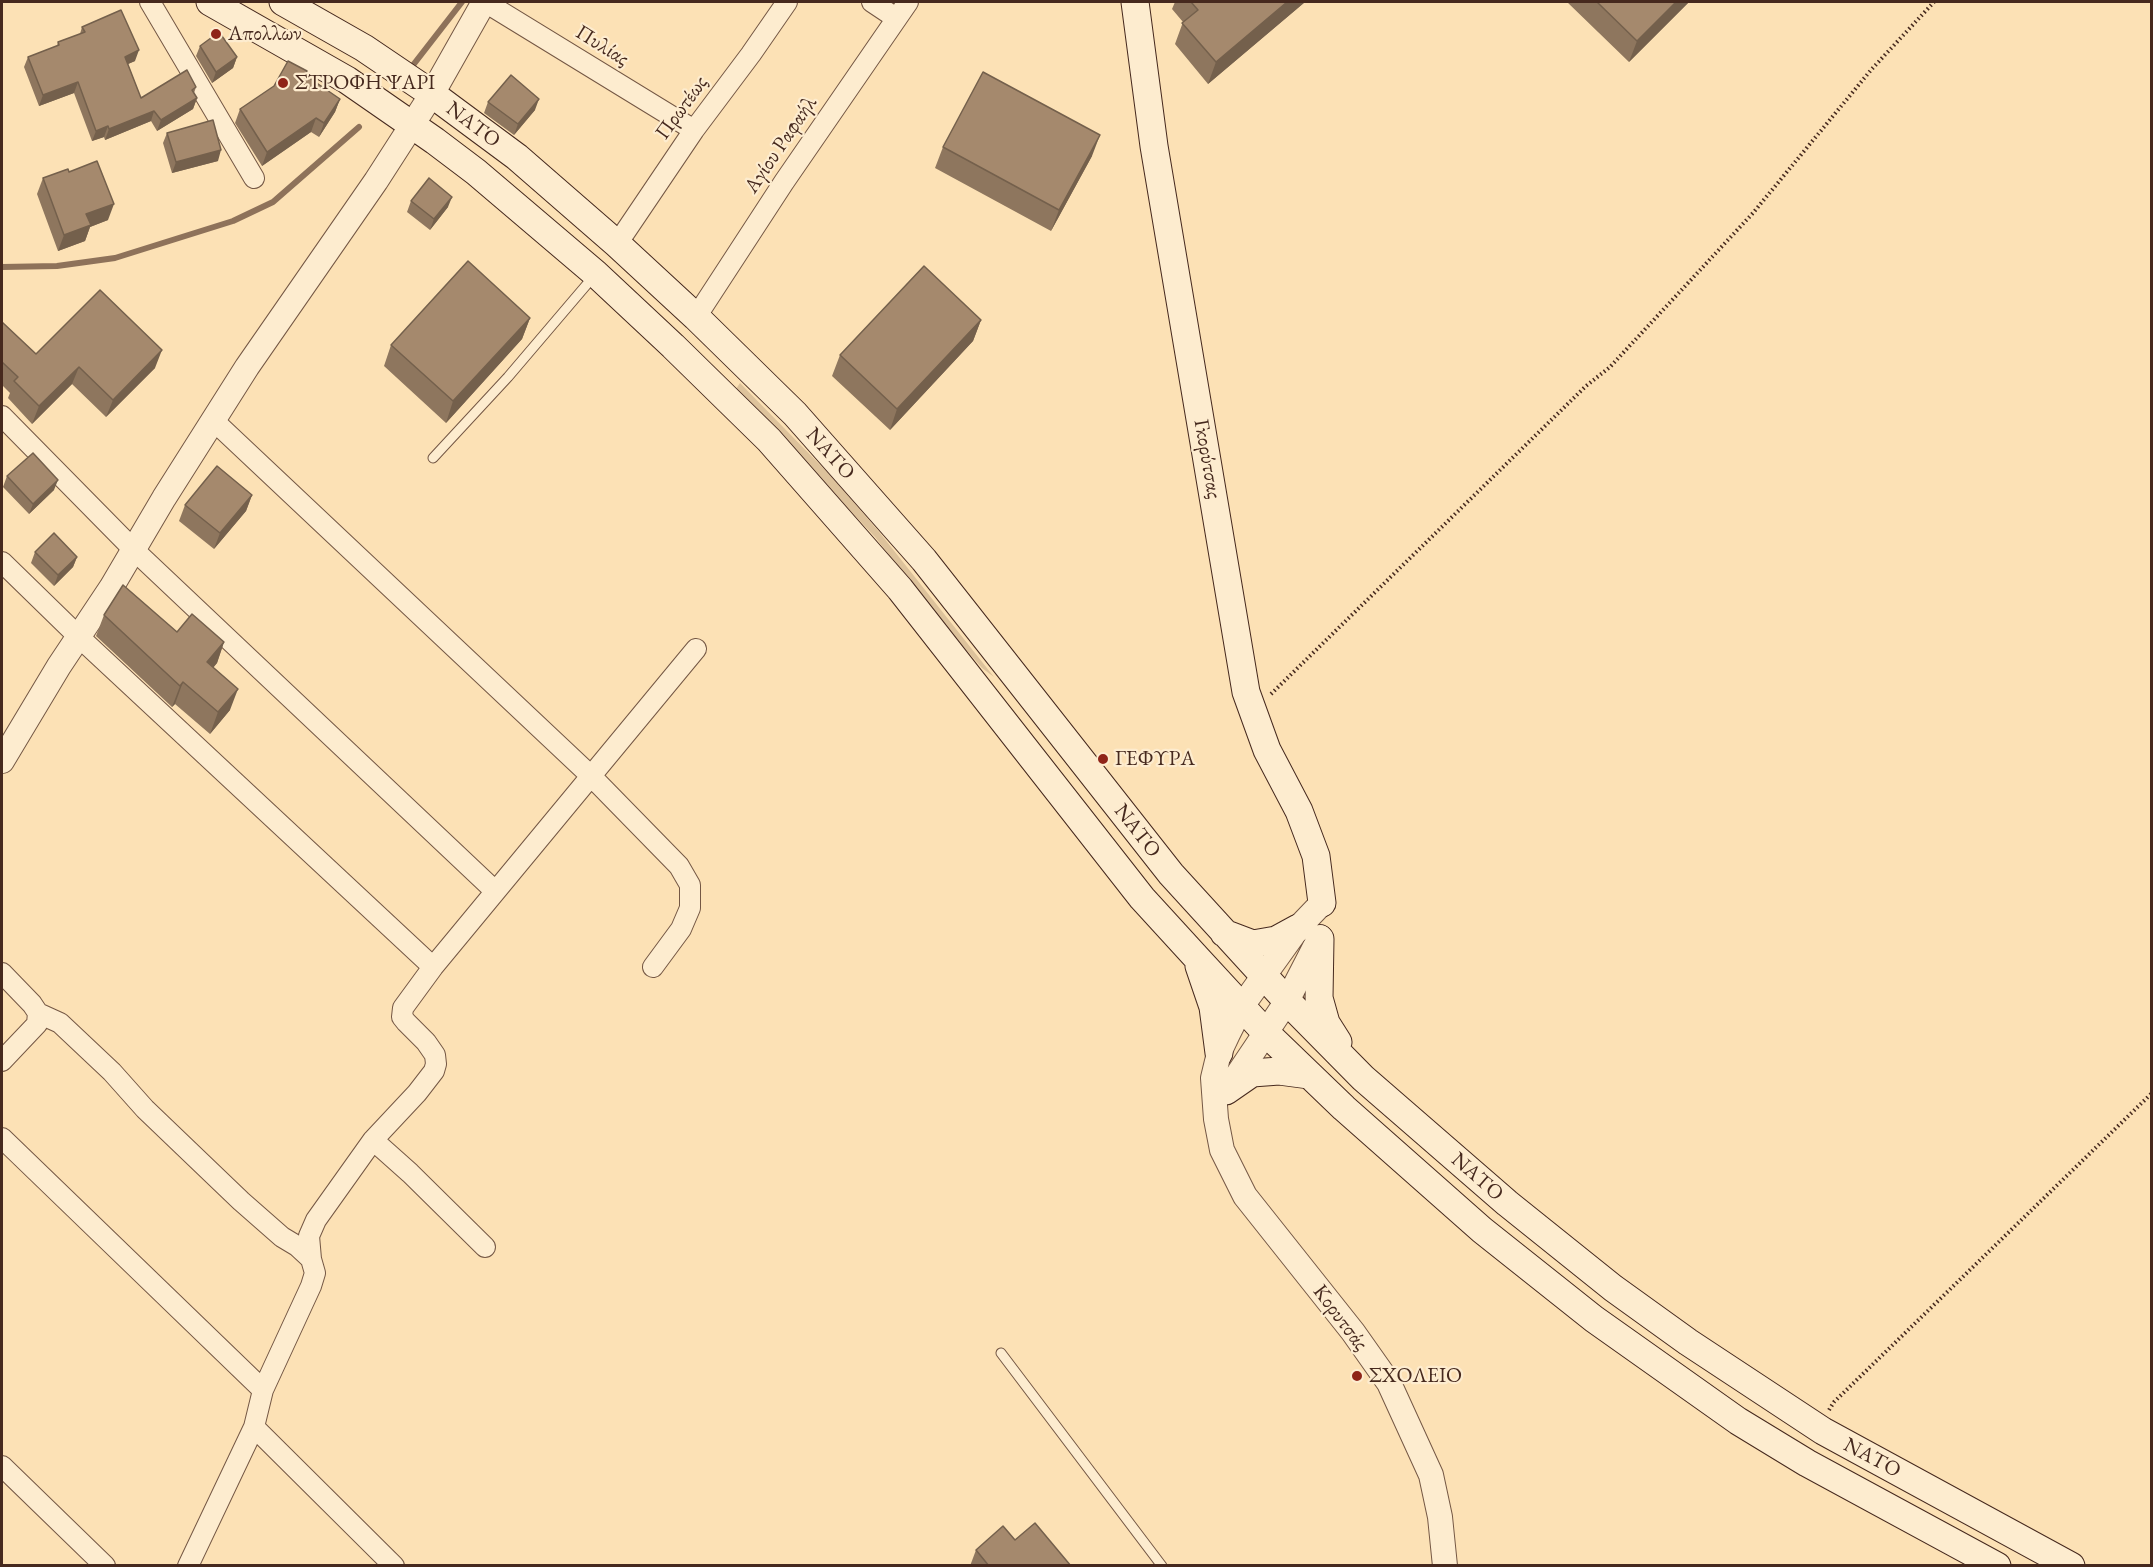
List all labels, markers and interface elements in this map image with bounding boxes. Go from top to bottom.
street label: Πυλίας [571,20,633,72]
place label: Απολλων [228,21,302,47]
marker: Απολλων [209,27,223,41]
place label: ΣΤΡΟΦΗ ΨΑΡΙ [295,70,435,96]
street label: Πρωτέως [650,71,714,145]
marker: ΣΤΡΟΦΗ ΨΑΡΙ [276,76,290,90]
street label: Αγίου Ραφαήλ [739,92,823,198]
street label: ΝΑΤΟ [441,97,505,153]
street label: Γκορύτσας [1188,417,1226,501]
street label: ΝΑΤΟ [800,423,860,485]
place label: ΓΕΦΥΡΑ [1115,746,1195,772]
marker: ΓΕΦΥΡΑ [1096,752,1110,766]
street label: ΝΑΤΟ [1108,799,1166,863]
street label: ΝΑΤΟ [1446,1147,1508,1207]
street label: Κορυτσάς [1307,1280,1373,1356]
place label: ΣΧΟΛΕΙΟ [1369,1363,1462,1389]
marker: ΣΧΟΛΕΙΟ [1350,1369,1364,1383]
street label: ΝΑΤΟ [1839,1432,1905,1484]

